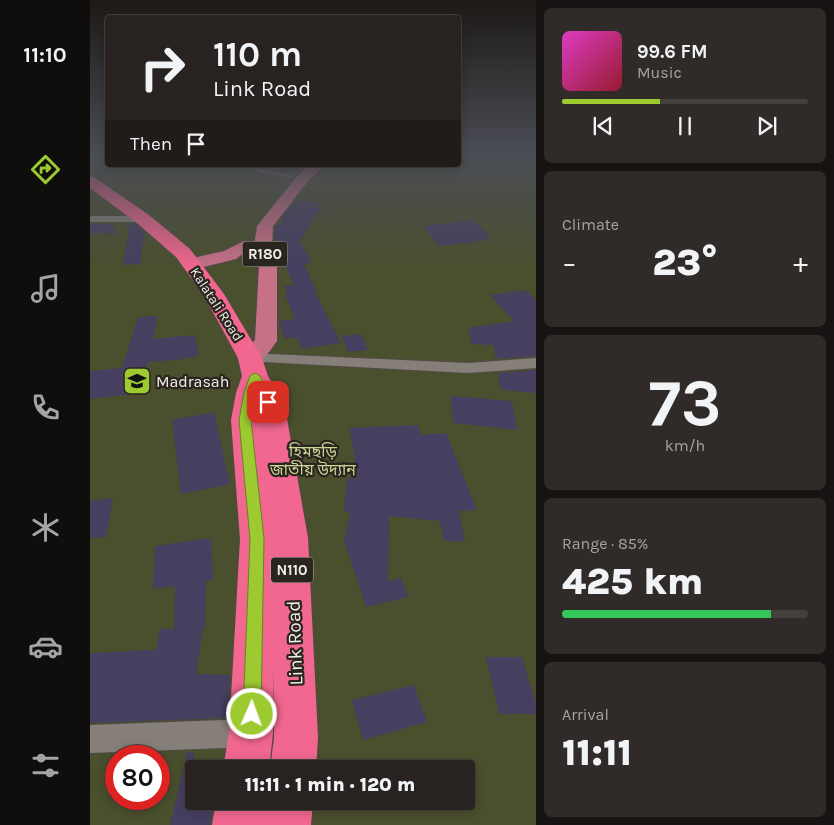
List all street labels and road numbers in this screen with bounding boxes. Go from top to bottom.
road number: R180 [242,242,288,266]
street label: Kalatali Road [186,264,247,344]
road number: N110 [271,558,313,582]
street label: Link Road [283,600,307,686]

